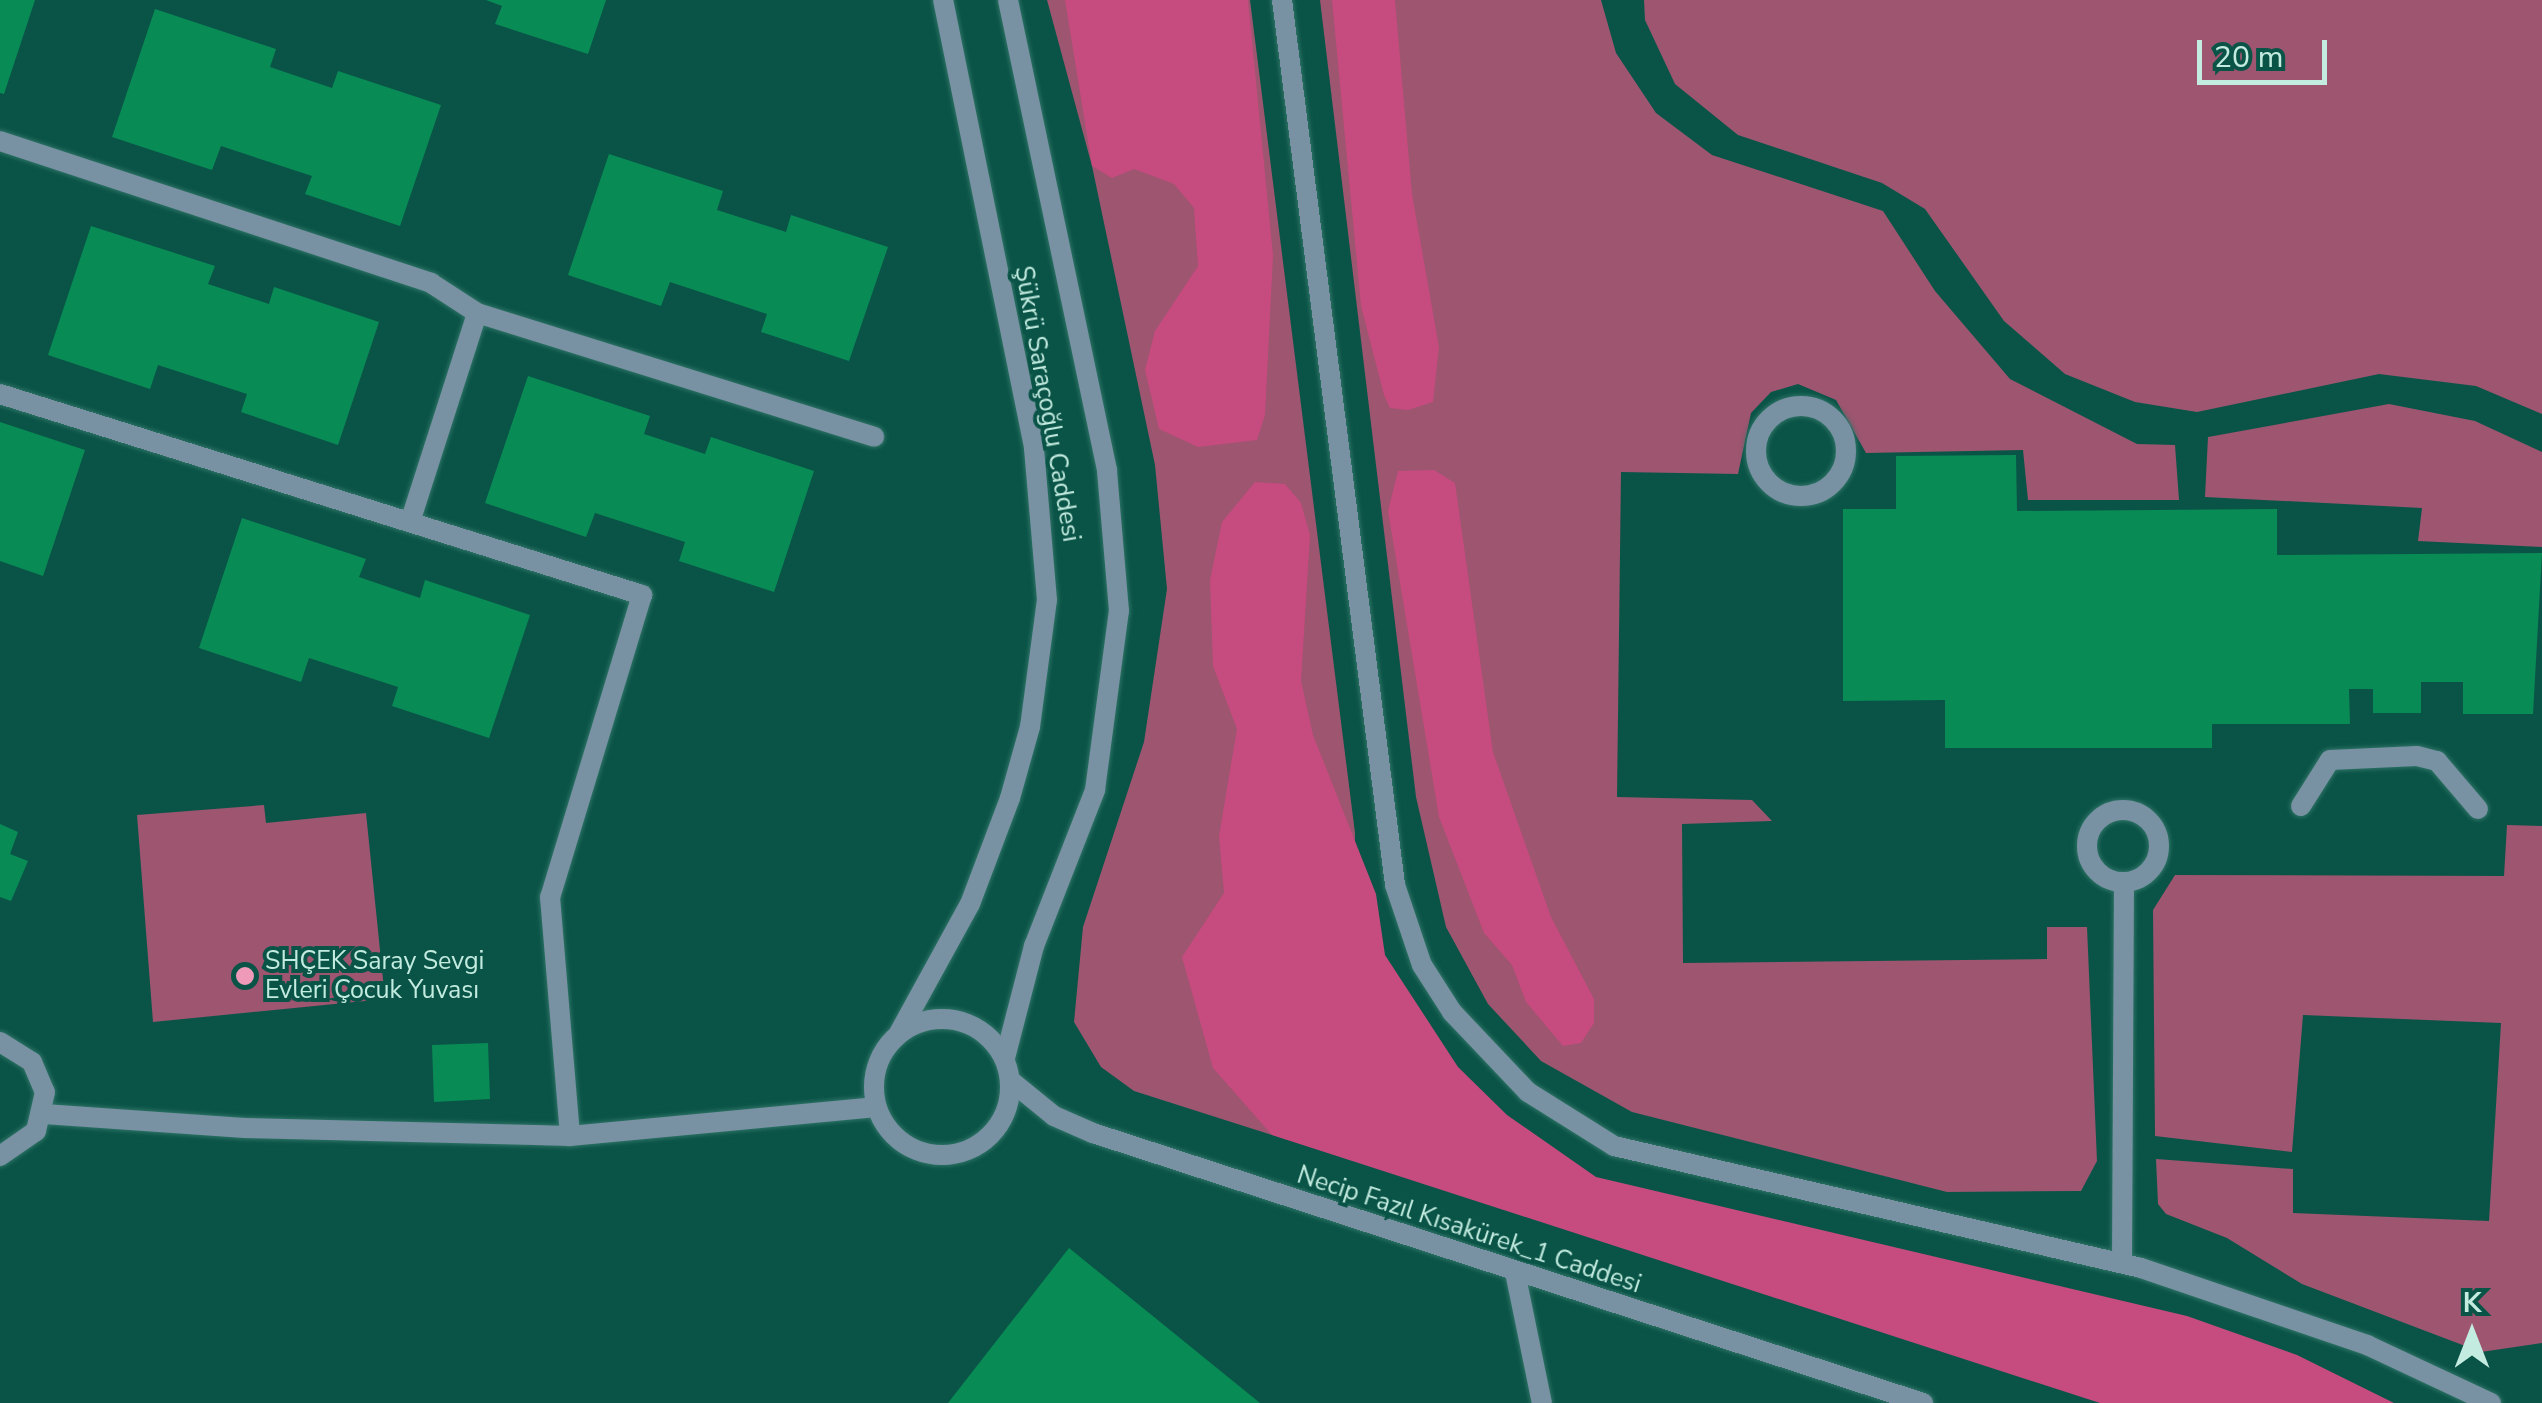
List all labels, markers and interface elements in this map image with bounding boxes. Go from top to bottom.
scale bar [2202,20,2332,82]
text: 20 m [2214,37,2283,78]
street label: Şükrü Saraçoğlu Caddesi [1008,264,1086,544]
place label: SHÇEK Saray Sevgi Evleri Çocuk Yuvası [265,947,484,1006]
marker: SHÇEK Saray Sevgi Evleri Çocuk Yuvası [234,965,256,987]
street label: Necip Fazıl Kısakürek_1 Caddesi [1293,1160,1645,1300]
north arrow [2422,1283,2522,1383]
text: K [2463,1284,2481,1322]

